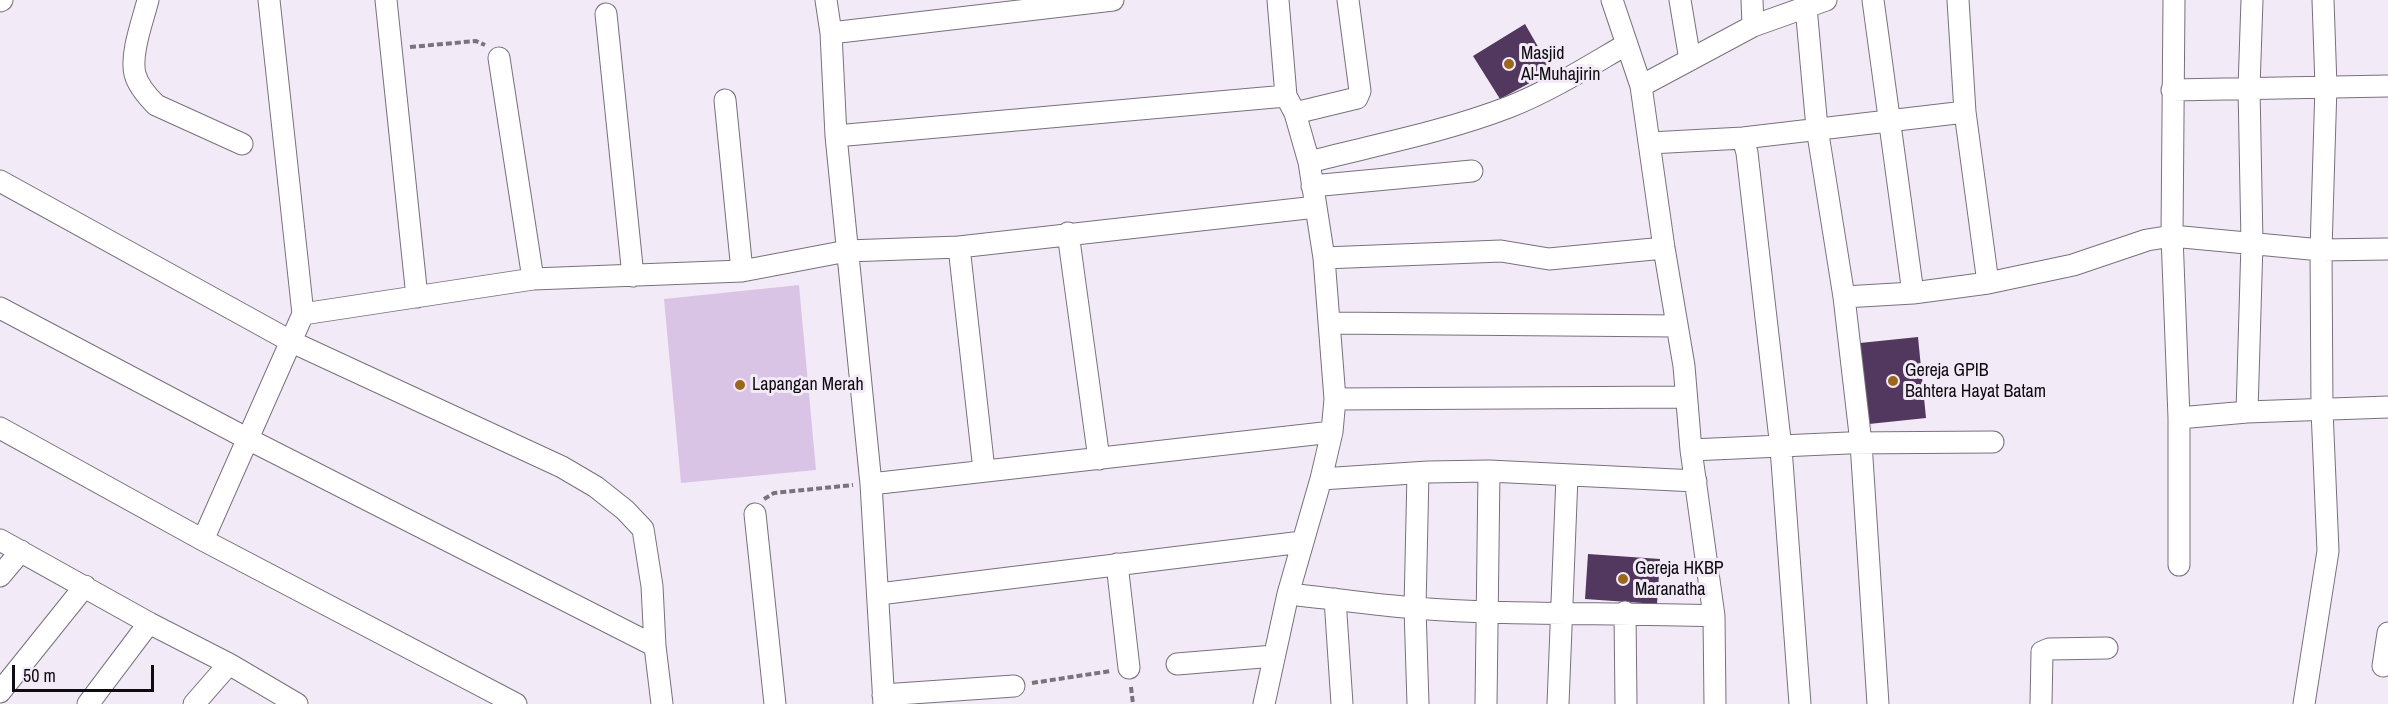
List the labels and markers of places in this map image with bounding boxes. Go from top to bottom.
place label: Masjid Al-Muhajirin [1521,43,1601,86]
marker: Masjid Al-Muhajirin [1502,57,1516,71]
place label: Gereja GPIB Bahtera Hayat Batam [1905,360,2046,403]
place label: Lapangan Merah [752,374,864,396]
marker: Gereja GPIB Bahtera Hayat Batam [1886,374,1900,388]
marker: Lapangan Merah [733,378,747,392]
place label: Gereja HKBP Maranatha [1635,558,1724,600]
marker: Gereja HKBP Maranatha [1616,572,1630,586]

